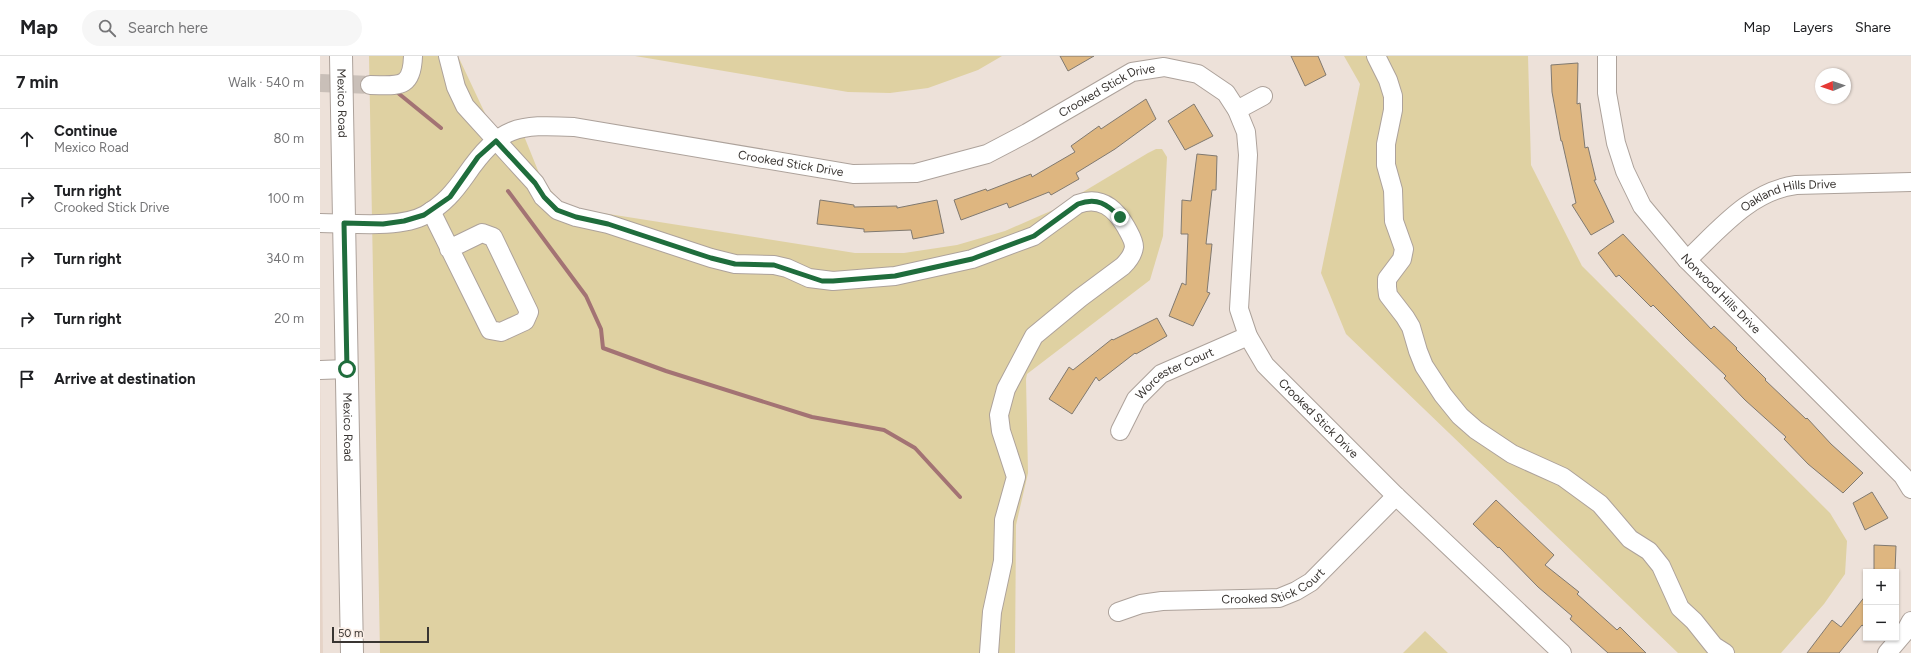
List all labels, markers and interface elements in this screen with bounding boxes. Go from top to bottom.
search box [82,10,362,46]
text: Map [20,16,58,39]
icon: search [96,17,118,39]
text: Search here [128,19,208,37]
text: Map [1743,19,1771,36]
text: Layers [1793,19,1833,36]
text: Share [1855,19,1891,36]
street label: Crooked Stick Drive [1056,61,1156,120]
street label: Mexico Road [334,68,350,138]
north arrow [1815,68,1851,104]
text: 7 min [16,72,58,92]
text: Walk · 540 m [228,75,304,90]
text: Continue [54,122,117,140]
icon: ahead [16,128,38,150]
text: 80 m [273,131,304,146]
text: Mexico Road [54,140,129,155]
street label: Crooked Stick Drive [737,148,845,179]
street label: Oakland Hills Drive [1738,177,1837,215]
text: Turn right [54,182,122,200]
icon: right [16,188,38,210]
text: 100 m [268,191,304,206]
text: Crooked Stick Drive [54,200,169,215]
route end [1111,208,1129,226]
icon: right [16,248,38,270]
text: Turn right [54,250,122,268]
text: 340 m [266,251,304,266]
street label: Norwood Hills Drive [1678,251,1764,337]
icon: right [16,308,38,330]
text: Turn right [54,310,122,328]
text: 20 m [274,311,304,326]
street label: Worcester Court [1133,345,1216,402]
route start [338,360,356,378]
icon: arrive [16,368,38,390]
text: Arrive at destination [54,370,195,388]
street label: Crooked Stick Drive [1276,376,1361,461]
street label: Mexico Road [340,392,355,462]
street label: Crooked Stick Court [1221,565,1328,606]
map controls [1863,569,1899,641]
button: + [1863,569,1899,605]
button: − [1863,605,1899,641]
scale bar [332,625,429,644]
text: 50 m [338,627,363,640]

